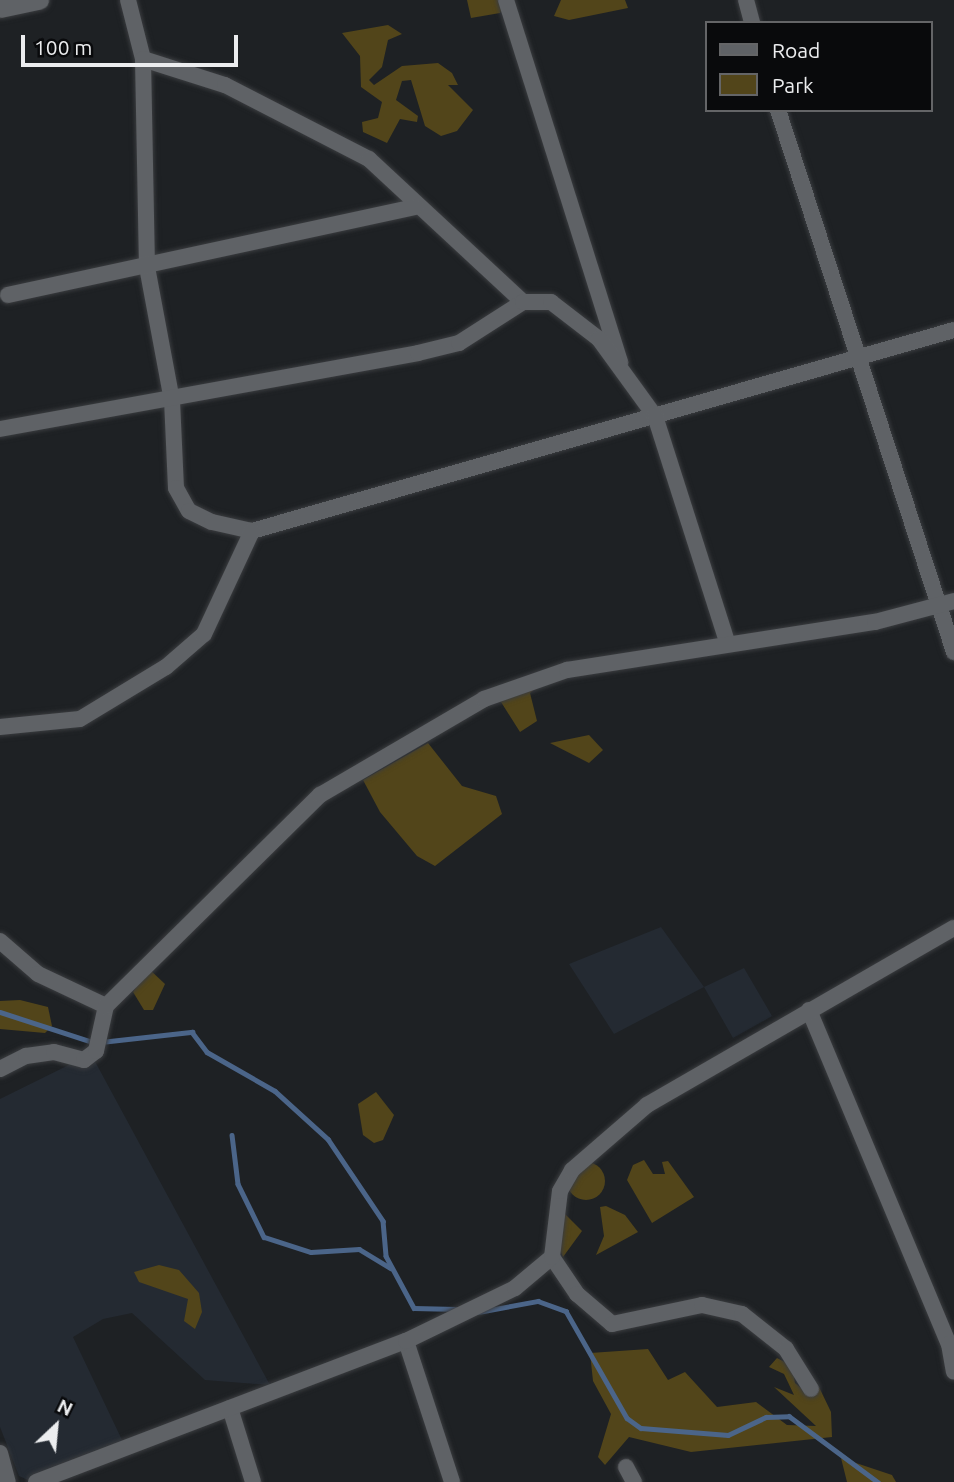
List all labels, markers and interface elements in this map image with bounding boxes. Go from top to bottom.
scale bar [24,21,242,65]
legend [706,21,933,112]
text: 100 m [34,35,92,59]
text: Road [772,38,820,62]
text: Park [772,73,814,97]
north arrow [21,1391,91,1461]
text: N [54,1394,76,1420]

